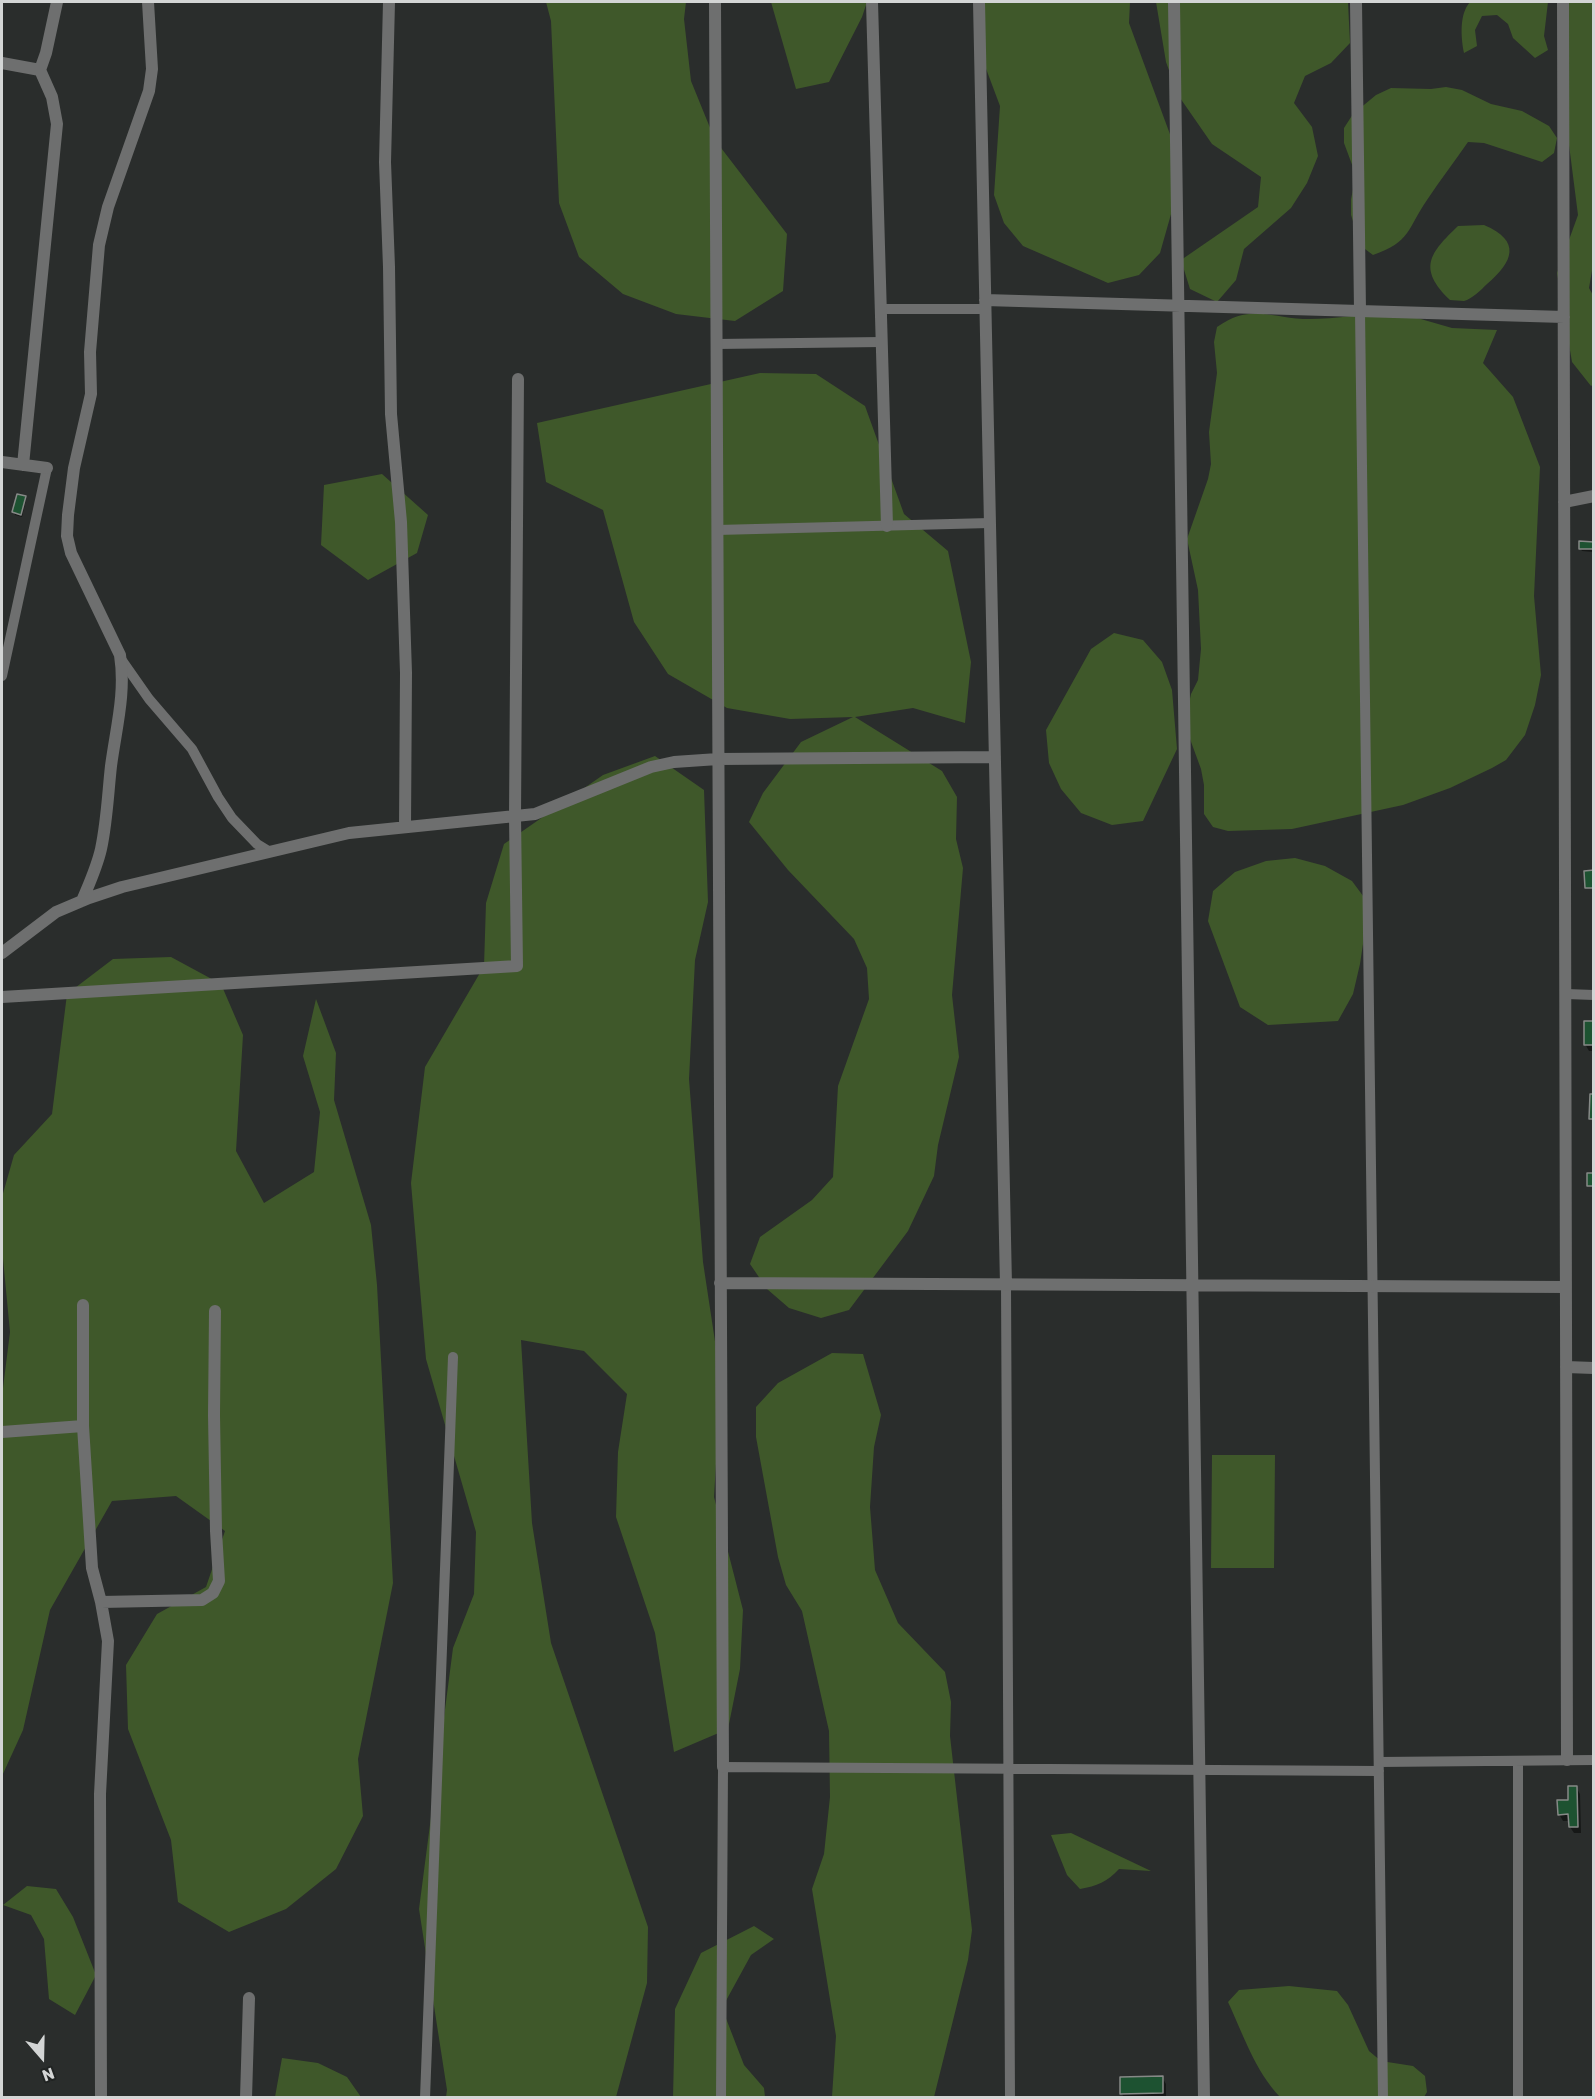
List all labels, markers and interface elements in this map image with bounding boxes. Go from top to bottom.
north arrow [12,2027,72,2087]
text: N [40,2063,57,2085]

